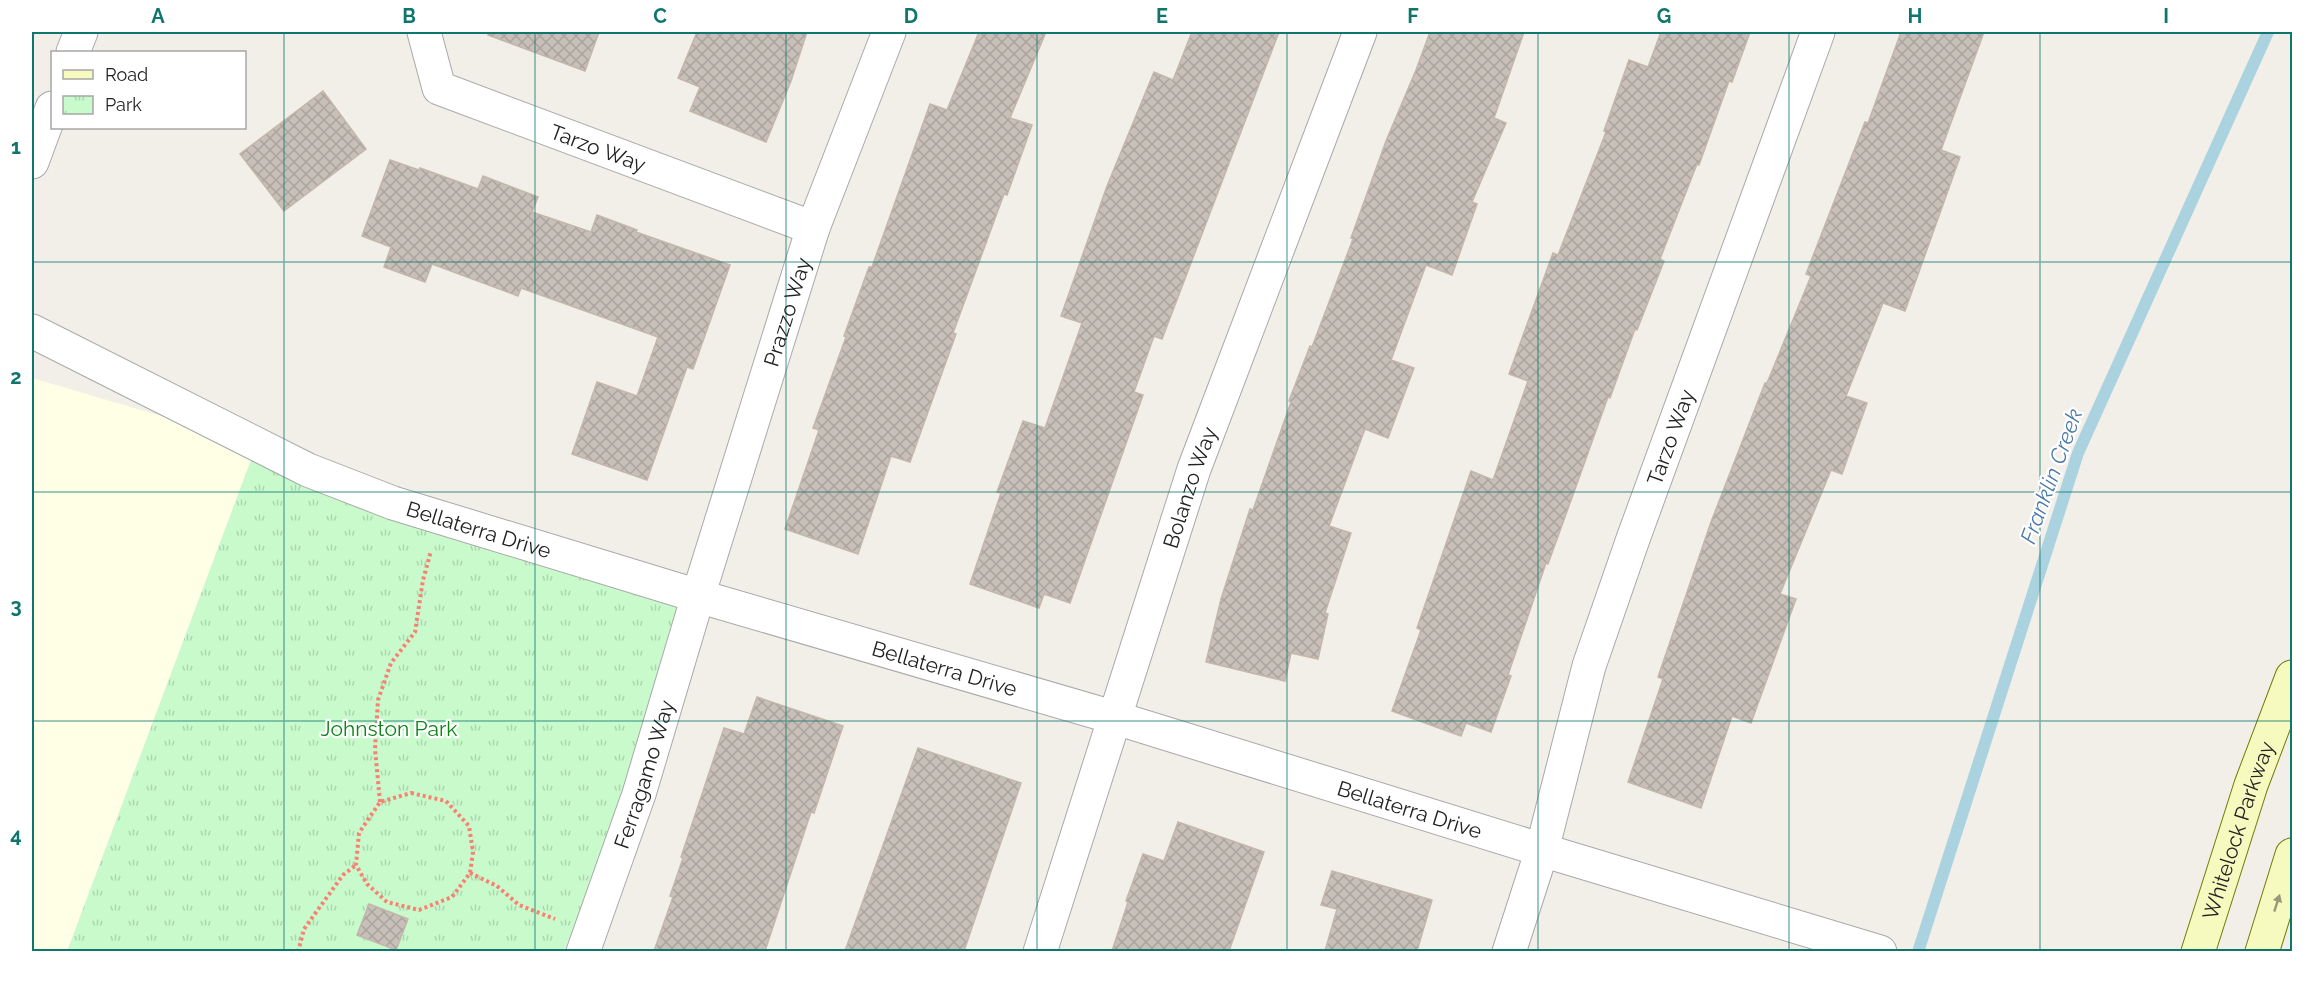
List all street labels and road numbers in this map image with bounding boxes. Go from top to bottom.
street label: Tarzo Way [547,118,649,177]
street label: Prazzo Way [758,254,816,369]
street label: Tarzo Way [1641,386,1699,488]
street label: Bolanzo Way [1157,423,1221,551]
street label: Bellaterra Drive [404,495,554,563]
street label: Bellaterra Drive [869,635,1020,701]
street label: Ferragamo Way [608,697,679,852]
street label: Whitelock Parkway [2197,738,2279,923]
street label: Bellaterra Drive [1334,775,1485,843]

